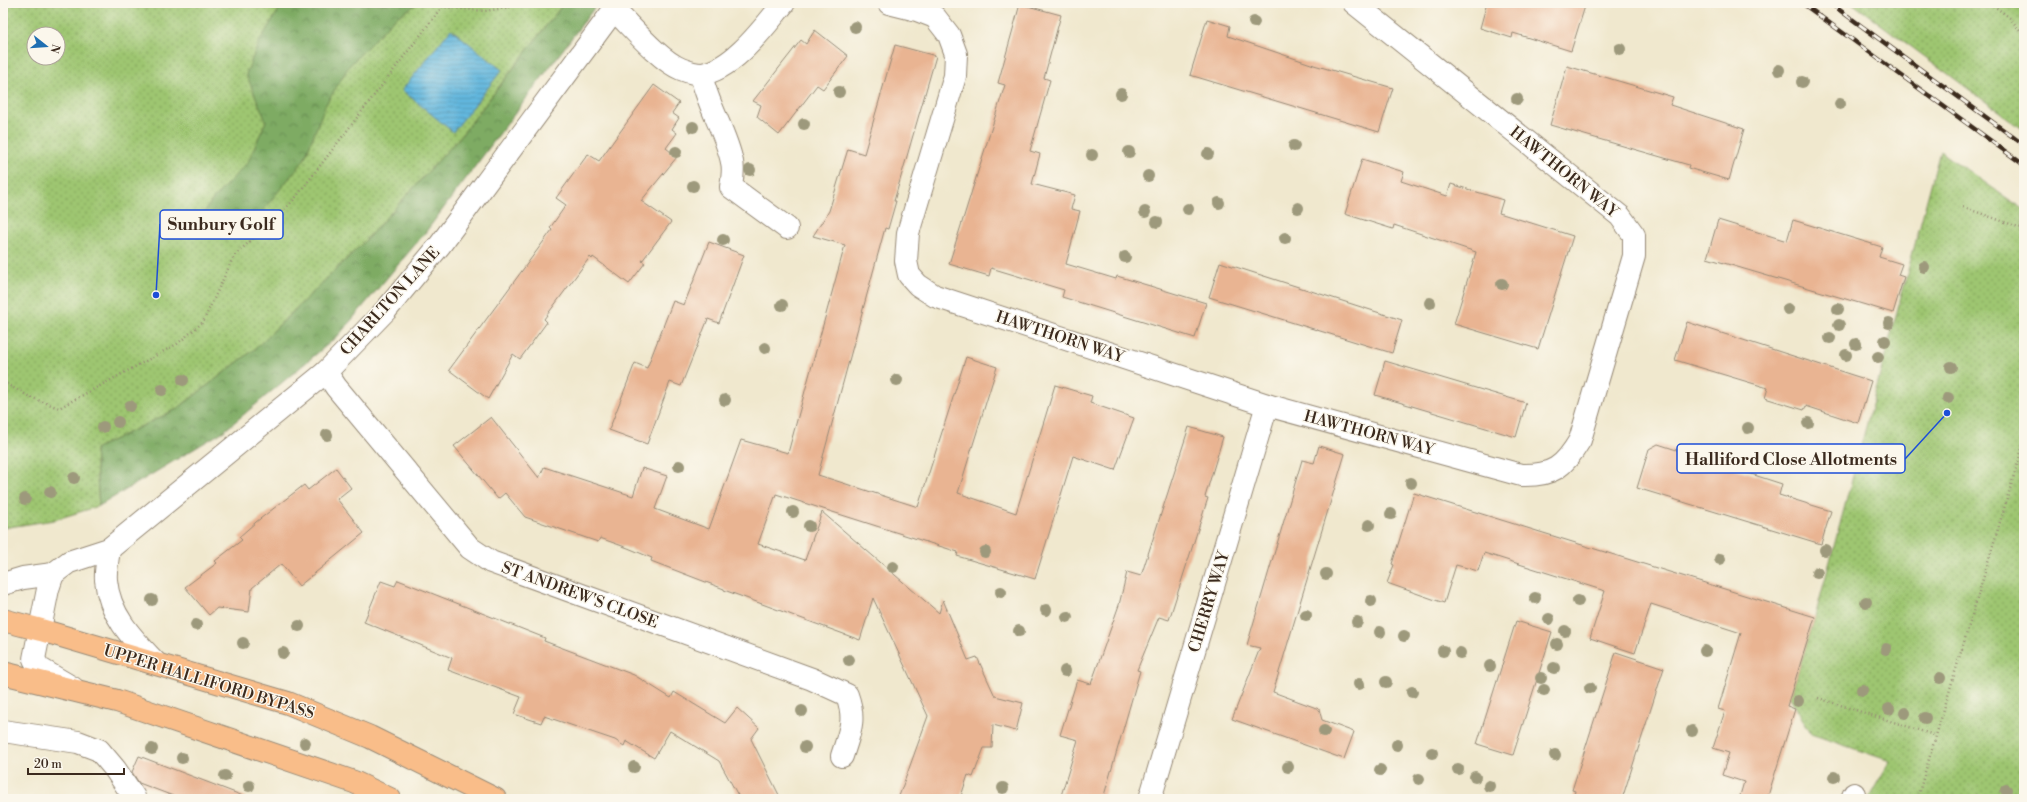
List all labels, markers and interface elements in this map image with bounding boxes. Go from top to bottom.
north arrow [26,26,66,66]
text: N [47,42,63,55]
street label: HAWTHORN WAY [1506,122,1623,223]
callout: Sunbury Golf [160,210,283,239]
text: Sunbury Golf [168,214,277,236]
street label: CHARLTON LANE [336,242,444,360]
street label: HAWTHORN WAY [993,307,1128,368]
street label: HAWTHORN WAY [1302,406,1438,460]
callout: Halliford Close Allotments [1677,444,1905,473]
text: Halliford Close Allotments [1685,449,1897,471]
street label: CHERRY WAY [1184,548,1234,655]
street label: ST ANDREW'S CLOSE [499,557,661,633]
street label: UPPER HALLIFORD BYPASS [101,640,317,724]
scale bar [28,750,124,776]
text: 20 m [34,757,62,772]

